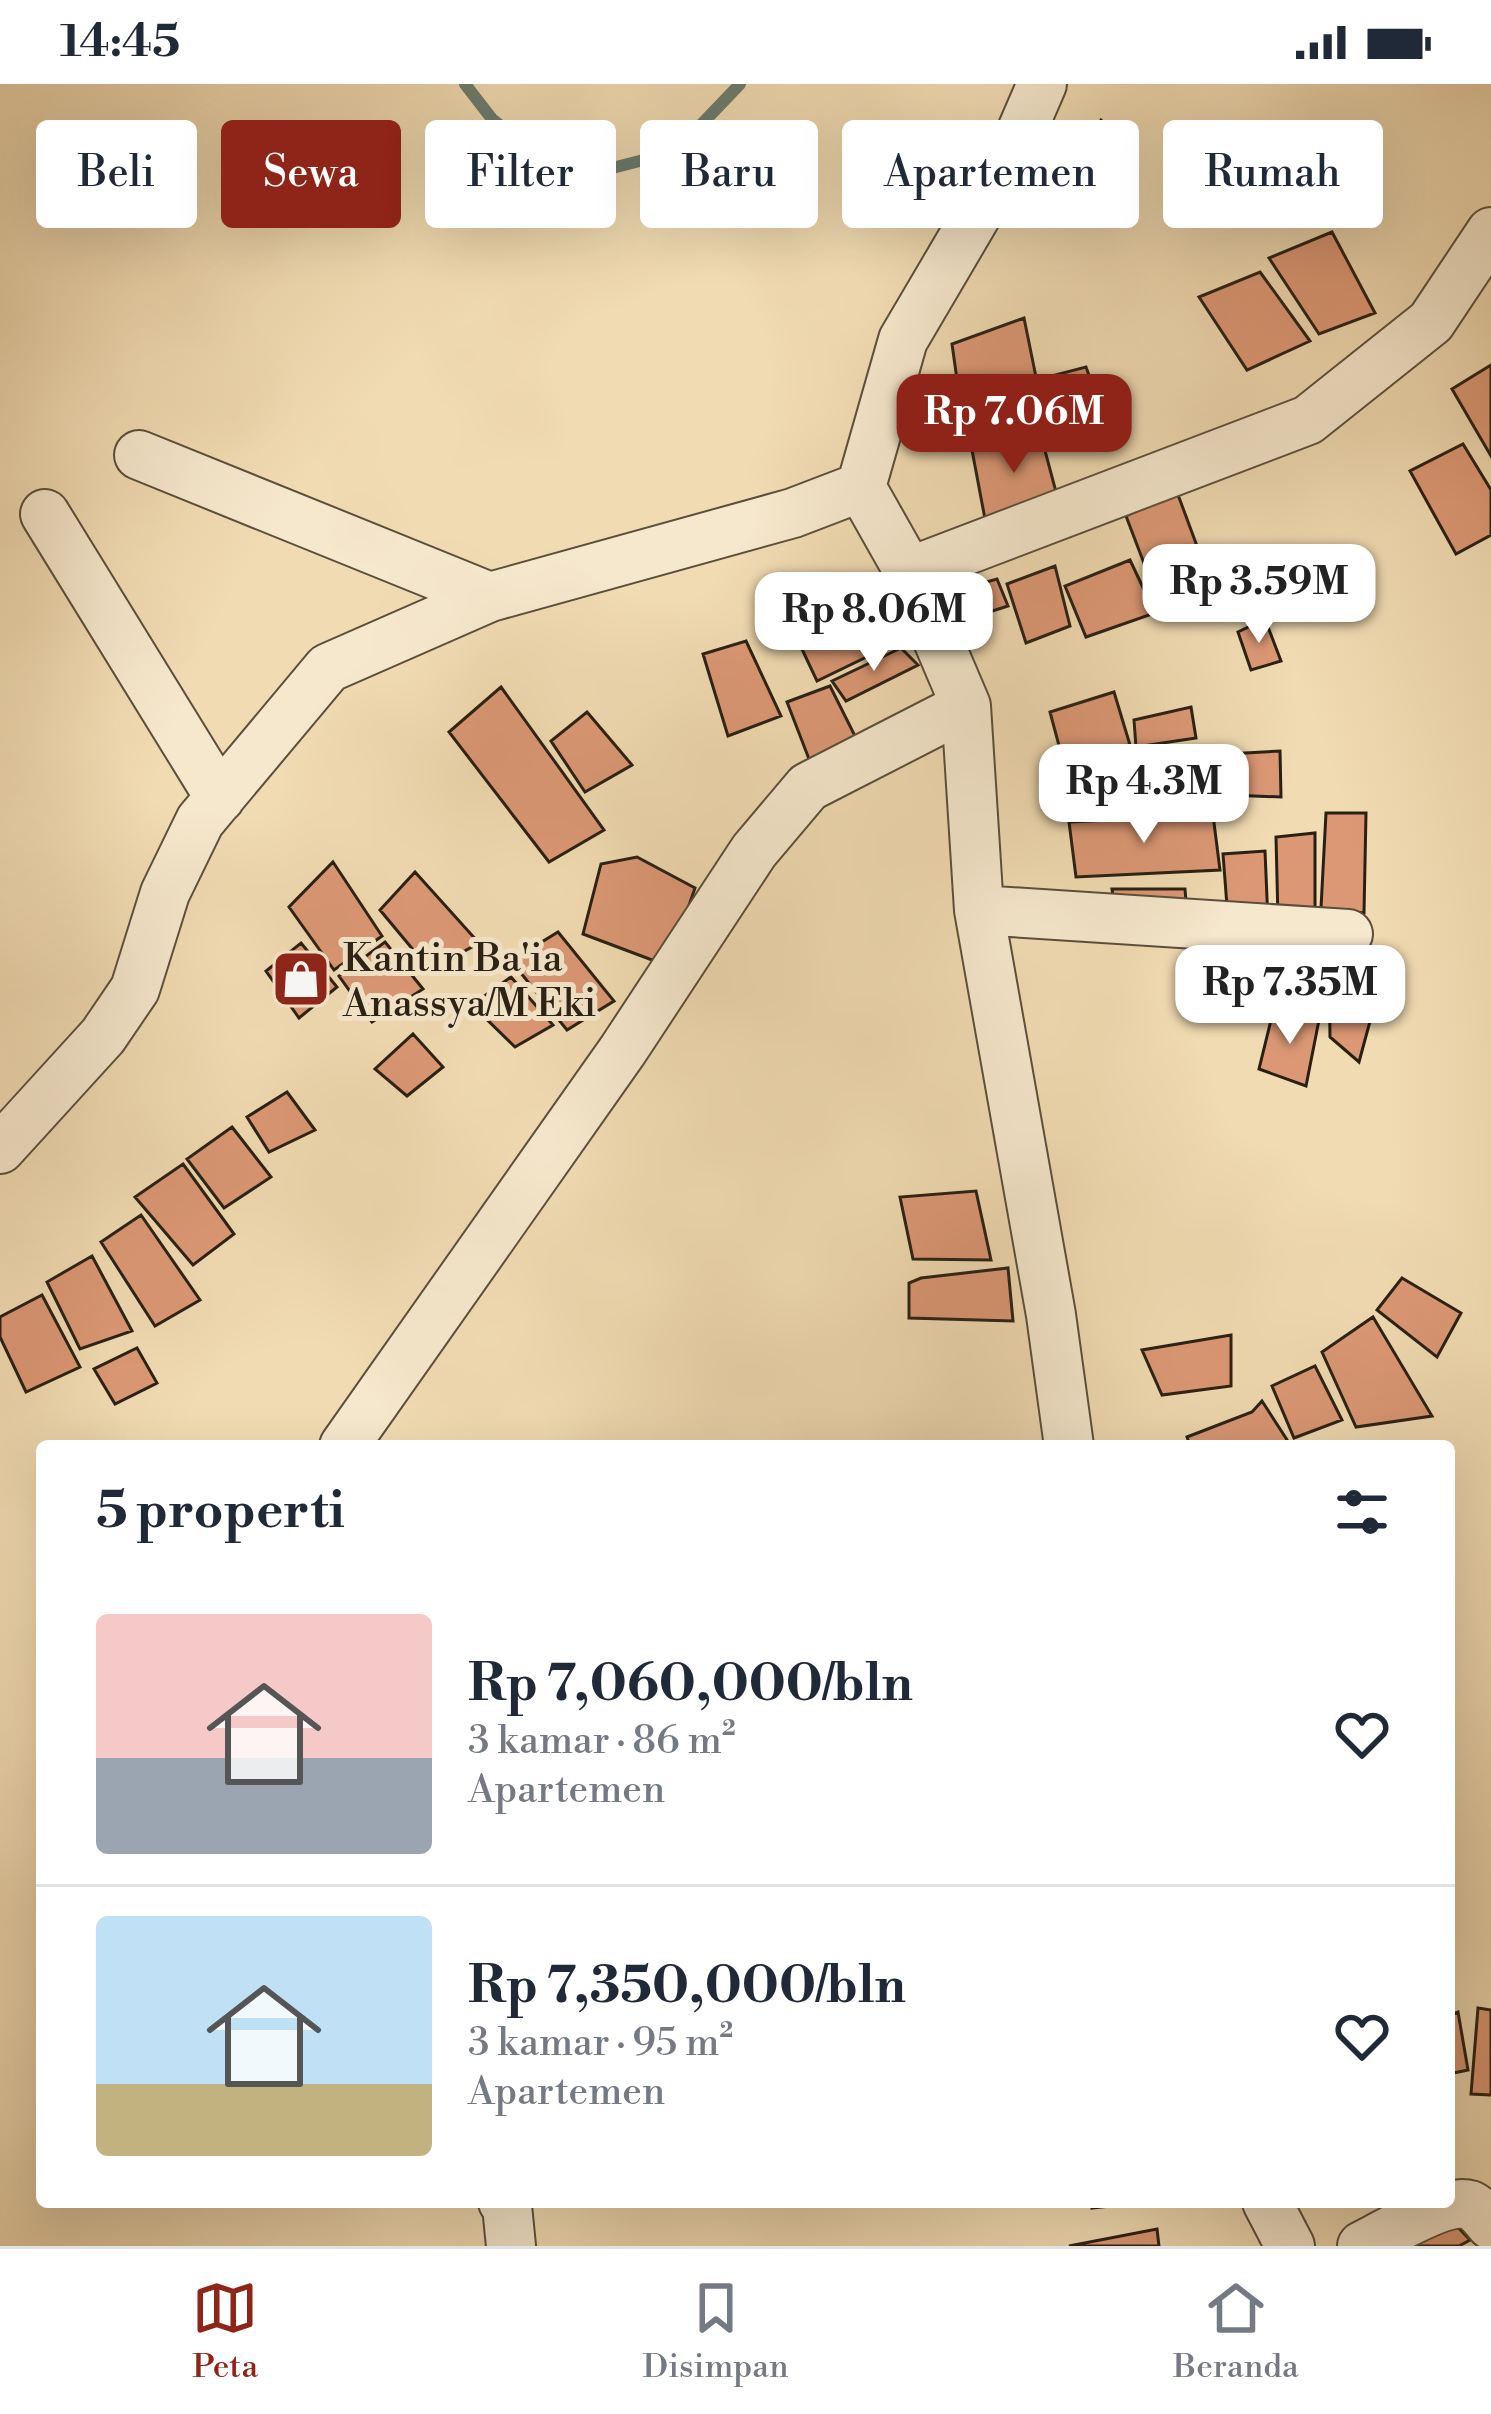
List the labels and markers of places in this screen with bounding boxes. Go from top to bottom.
pin: Rp 7.06M [890,374,1138,476]
pin: Rp 3.59M [1135,544,1383,646]
pin: Rp 8.06M [750,572,998,674]
pin: Rp 4.3M [1033,744,1255,846]
place label: Kantin Ba'ia Anassya/M Eki [342,935,596,1029]
pin: Rp 7.35M [1166,945,1414,1047]
shop icon: Kantin Ba'ia Anassya/M Eki [270,948,332,1010]

